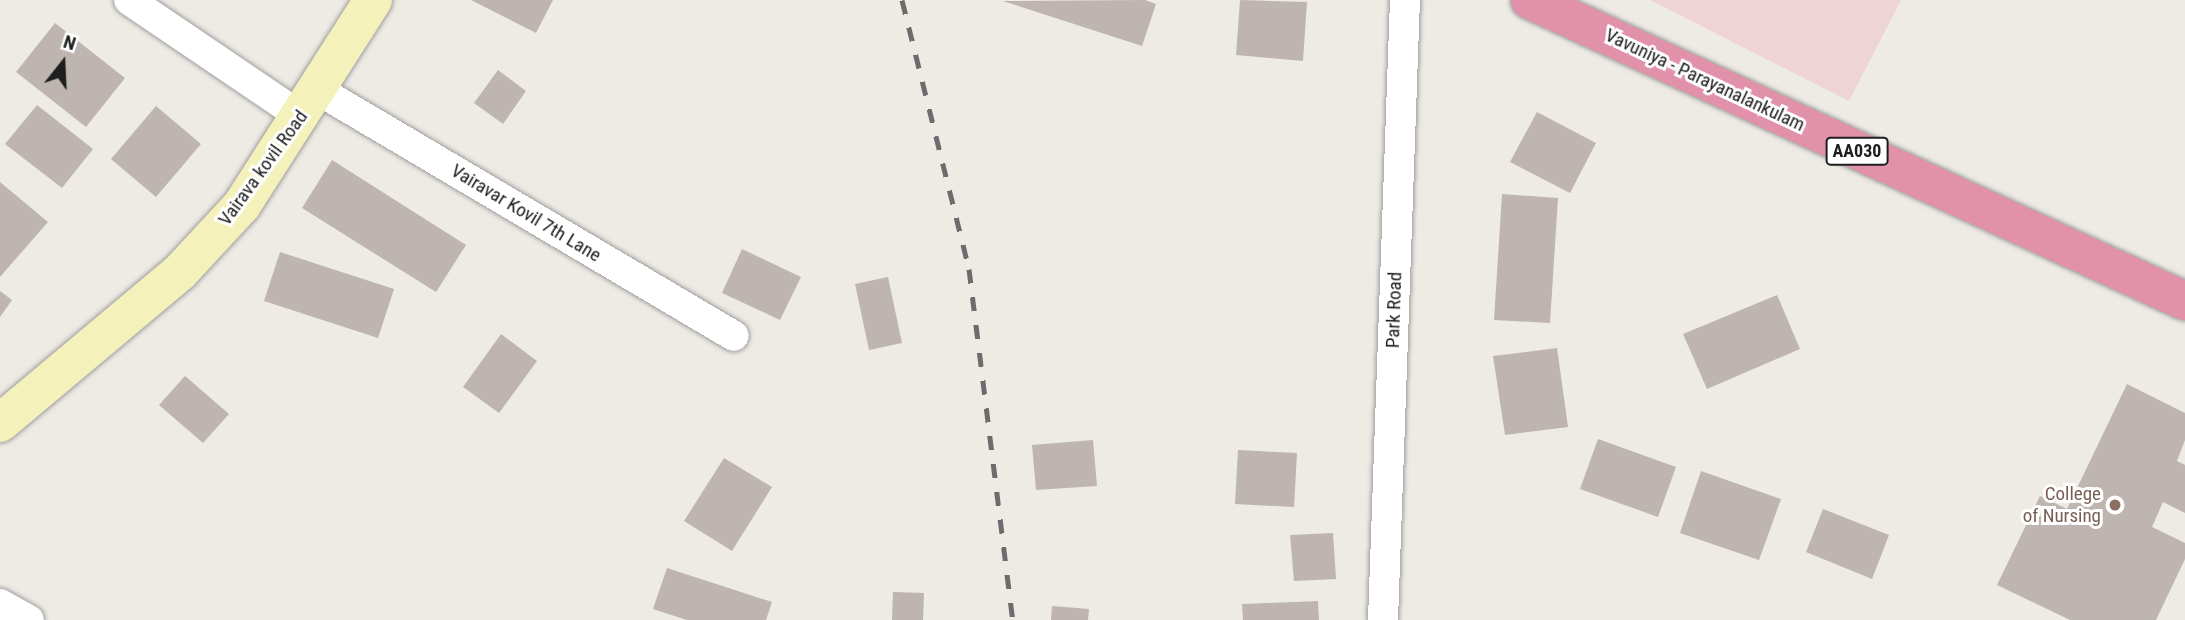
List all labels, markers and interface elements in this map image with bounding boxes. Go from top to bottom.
street label: Vavuniya - Parayanalankulam [1602,24,1808,136]
north arrow [28,28,98,98]
text: N [61,30,79,55]
street label: Vairava kovil Road [214,106,312,230]
road number: AA030 [1826,136,1888,166]
street label: Vairavar Kovil 7th Lane [447,159,605,267]
street label: Park Road [1381,271,1407,349]
place label: College of Nursing [2023,483,2101,527]
marker: College of Nursing [2107,497,2123,513]

